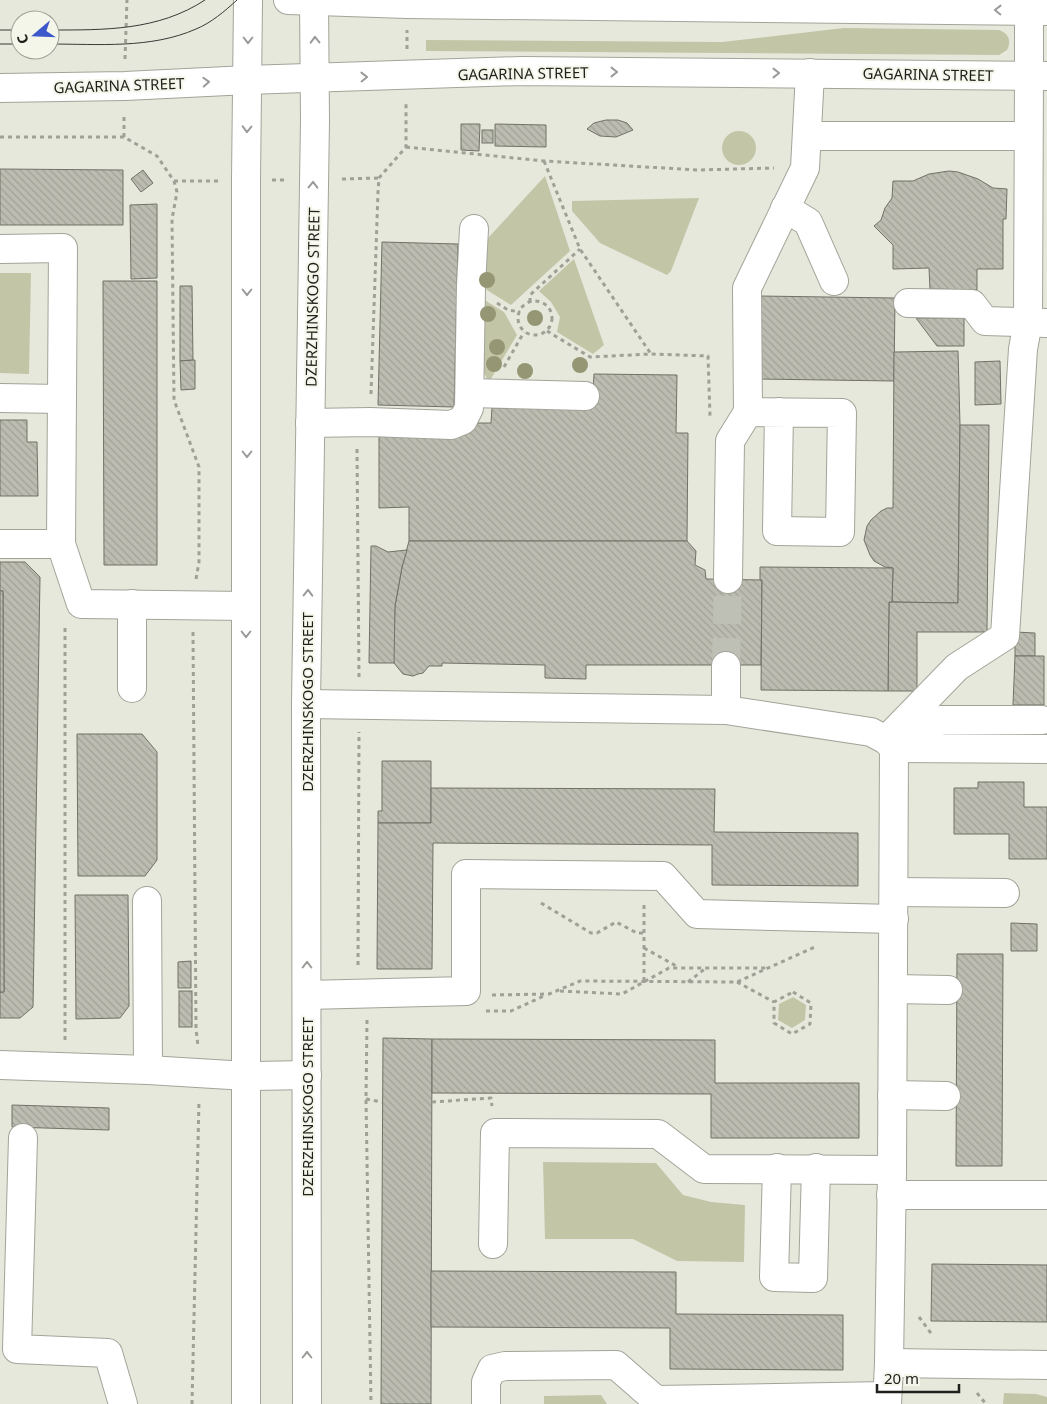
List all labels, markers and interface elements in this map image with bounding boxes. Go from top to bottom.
one-way arrow [994,5,1002,15]
north arrow [10,10,60,60]
text: С [12,32,33,47]
one-way arrow [243,36,253,44]
one-way arrow [309,36,320,44]
street label: GAGARINA STREET [457,62,589,84]
street label: GAGARINA STREET [862,63,994,85]
one-way arrow [610,67,618,77]
one-way arrow [773,68,781,78]
one-way arrow [360,72,368,82]
street label: GAGARINA STREET [53,73,185,97]
one-way arrow [202,77,210,88]
one-way arrow [242,126,252,133]
one-way arrow [308,181,319,189]
street label: DZERZHINSKOGO STREET [300,206,324,387]
one-way arrow [242,288,252,296]
one-way arrow [242,450,252,458]
one-way arrow [303,589,313,596]
street label: DZERZHINSKOGO STREET [297,612,317,792]
one-way arrow [241,630,252,638]
one-way arrow [302,961,312,969]
street label: DZERZHINSKOGO STREET [297,1017,317,1197]
one-way arrow [302,1351,312,1359]
scale bar [877,1362,960,1394]
text: 20 m [884,1368,919,1388]

